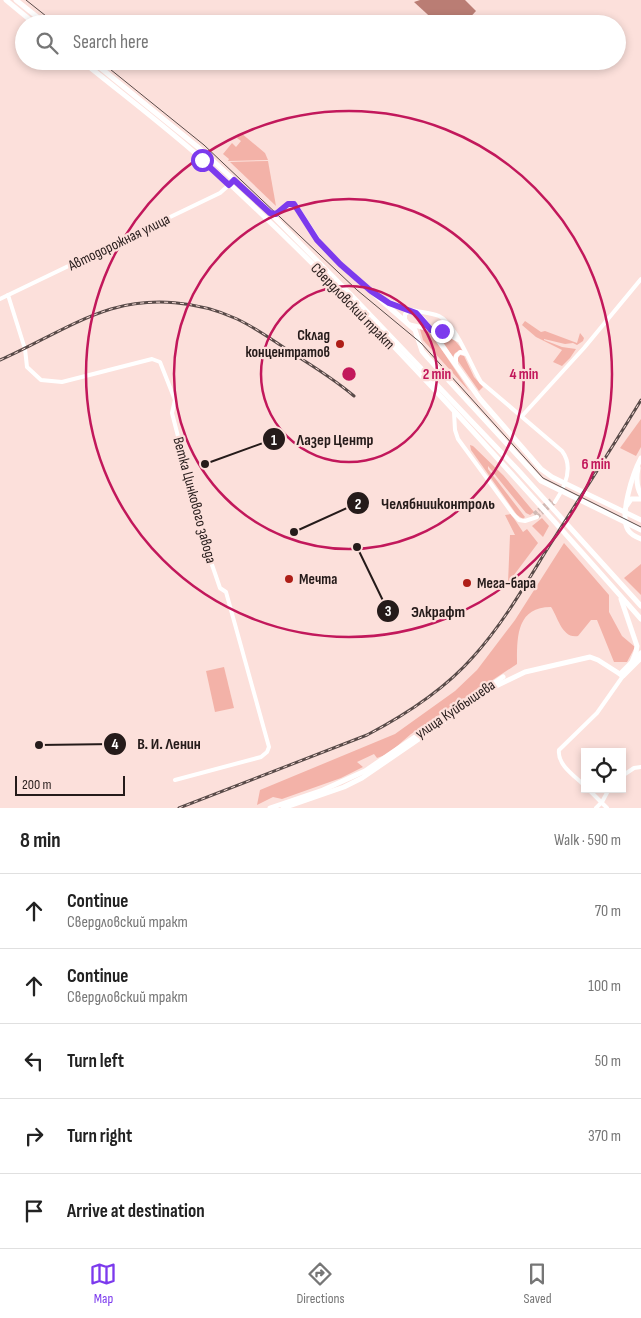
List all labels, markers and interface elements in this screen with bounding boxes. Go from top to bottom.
search box [15,15,626,70]
icon: search [33,29,61,57]
text: Search here [73,31,149,54]
route start [191,149,214,172]
street label: Автодорожная улица [64,210,173,276]
street label: Свердловский тракт [306,259,399,354]
route end [431,320,454,343]
place label: Склад концентратов [245,326,330,362]
marker: Склад концентратов [334,338,346,350]
centre of rings [340,365,358,383]
text: 2 min [423,365,451,384]
text: 4 min [510,365,538,384]
callout: Лазер Центр [261,424,383,455]
text: 1 [271,431,277,450]
text: Лазер Центр [296,431,374,450]
street label: Ветка Цинкового завода [169,435,221,566]
text: 6 min [581,455,611,474]
callout: Челябнииконтроль [346,488,505,519]
text: 2 [355,495,361,514]
text: Челябнииконтроль [381,495,495,514]
place label: Мечта [299,570,337,589]
marker: Мечта [283,573,295,585]
place label: Мега-бара [477,574,536,593]
marker: Мега-бара [461,577,473,589]
callout: Элкрафт [376,595,475,626]
text: 3 [385,602,392,621]
text: Элкрафт [411,603,465,622]
street label: улица Куйбышева [412,676,499,743]
callout: В. И. Ленин [102,728,211,759]
text: 4 [112,735,119,754]
text: В. И. Ленин [137,735,201,754]
map controls [581,748,626,793]
button: locate [581,748,626,793]
scale bar [15,773,125,796]
text: 200 m [22,776,51,793]
text: 8 min [20,828,61,853]
text: Walk · 590 m [554,831,621,850]
text: Continue [67,890,128,913]
icon: ahead [20,897,48,925]
text: 70 m [595,902,621,921]
text: Свердловский тракт [67,913,188,932]
text: Continue [67,965,128,988]
icon: ahead [20,972,48,1000]
text: 100 m [588,977,621,996]
text: Свердловский тракт [67,988,188,1007]
icon: left [20,1047,48,1075]
text: Turn left [67,1050,124,1073]
text: 50 m [595,1052,621,1071]
icon: right [20,1122,48,1150]
text: Turn right [67,1125,132,1148]
text: 370 m [588,1127,621,1146]
icon: arrive [20,1197,48,1225]
text: Arrive at destination [67,1200,205,1223]
tab: Map [89,1260,117,1307]
tab: Directions [296,1260,345,1307]
tab: Saved [523,1260,552,1307]

